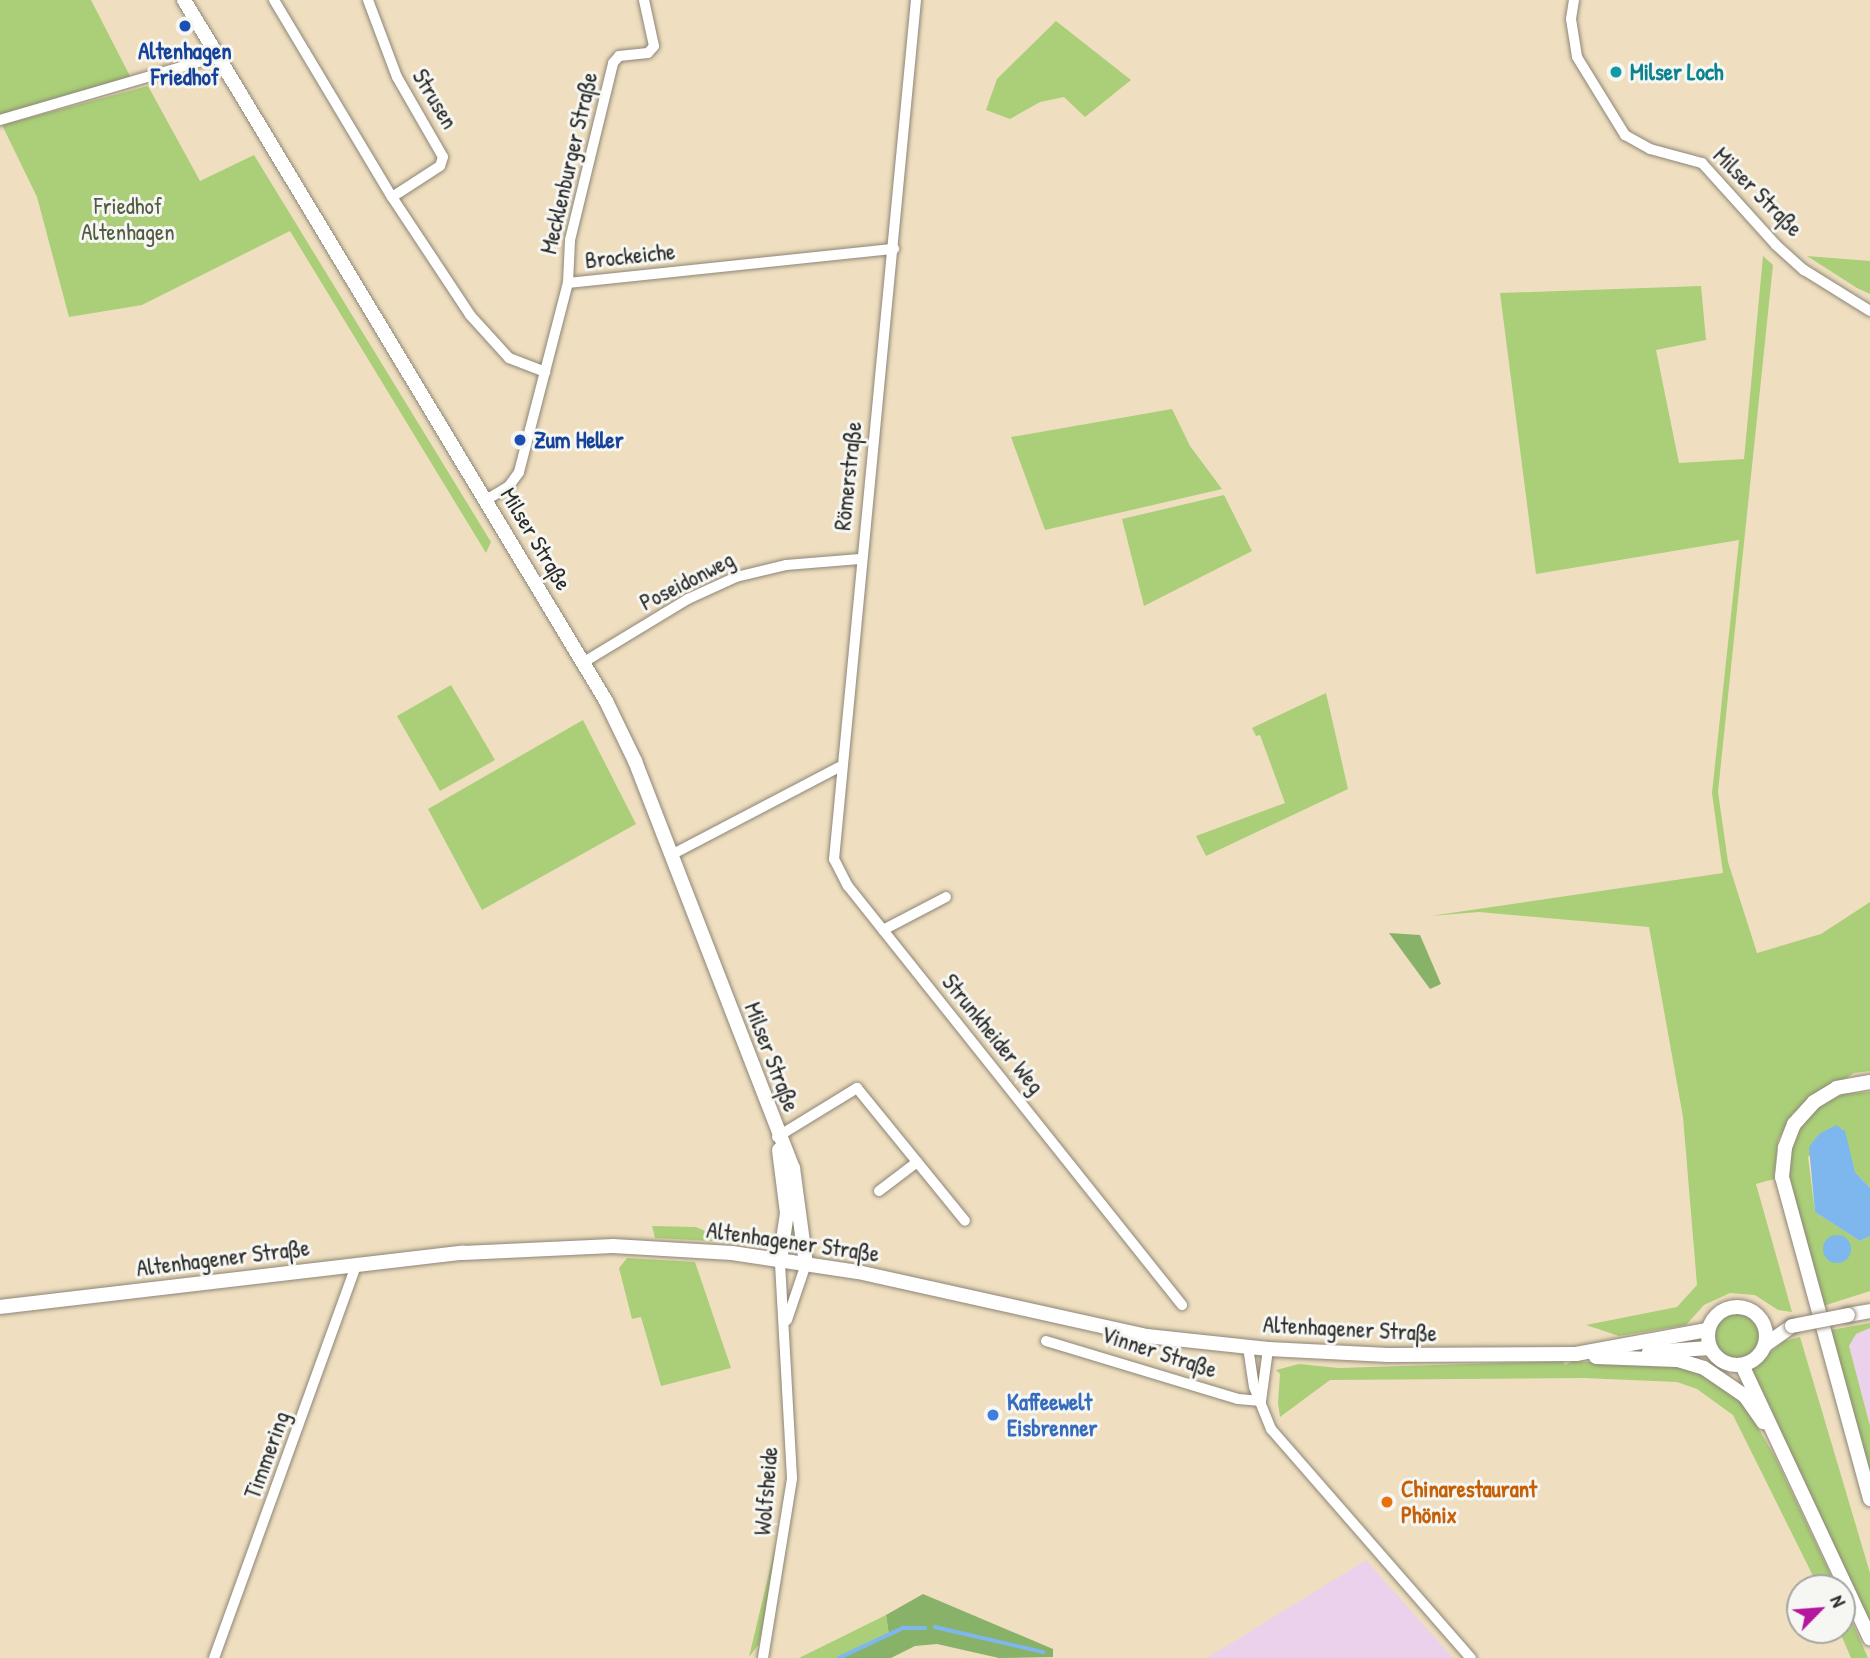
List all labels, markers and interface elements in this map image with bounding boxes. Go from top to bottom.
marker: Altenhagen Friedhof [177,18,193,34]
place label: Altenhagen Friedhof [138,37,232,91]
place label: Milser Loch [1630,58,1724,86]
street label: Strusen [406,64,464,134]
marker: Milser Loch [1608,64,1624,80]
street label: Mecklenburger Straße [535,69,603,257]
street label: Milser Straße [1708,142,1808,242]
park label: Friedhof Altenhagen [81,192,175,246]
street label: Brockeiche [584,238,676,274]
street label: Römerstraße [829,420,867,532]
place label: Zum Heller [534,426,624,454]
marker: Zum Heller [512,432,528,448]
street label: Milser Straße [495,483,577,595]
street label: Poseidonweg [635,546,739,616]
street label: Strunkheider Weg [936,968,1050,1100]
street label: Milser Straße [739,998,805,1116]
street label: Altenhagener Straße [705,1216,881,1268]
street label: Altenhagener Straße [135,1234,311,1282]
street label: Altenhagener Straße [1262,1311,1438,1347]
street label: Vinner Straße [1098,1320,1220,1384]
place label: Kaffeewelt Eisbrenner [1007,1388,1097,1442]
marker: Kaffeewelt Eisbrenner [985,1407,1001,1423]
street label: Timmering [238,1408,296,1502]
street label: Wolfsheide [748,1446,784,1536]
place label: Chinarestaurant Phönix [1401,1475,1537,1529]
marker: Chinarestaurant Phönix [1379,1494,1395,1510]
north arrow [1786,1574,1856,1644]
text: N [1824,1591,1852,1611]

